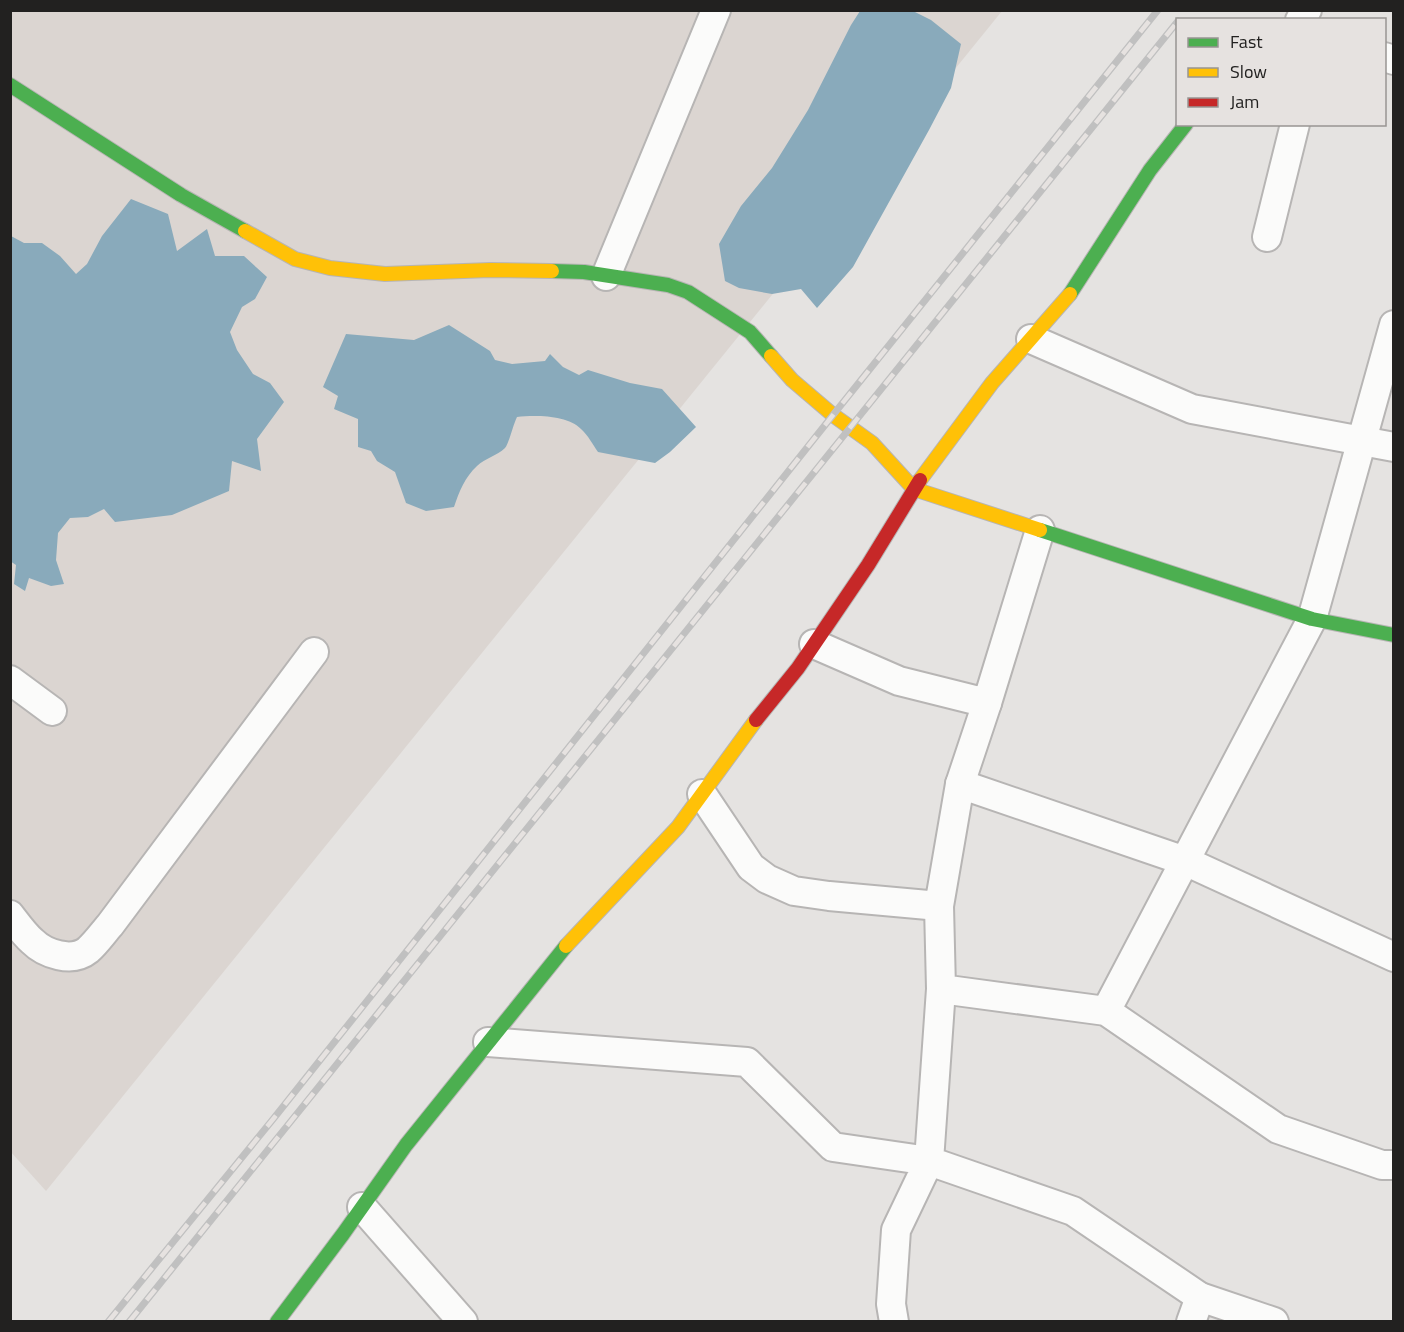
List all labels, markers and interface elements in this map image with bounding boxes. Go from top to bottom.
legend [1176,18,1386,126]
text: Fast [1230,28,1263,55]
text: Slow [1230,58,1267,85]
text: Jam [1230,88,1259,115]

